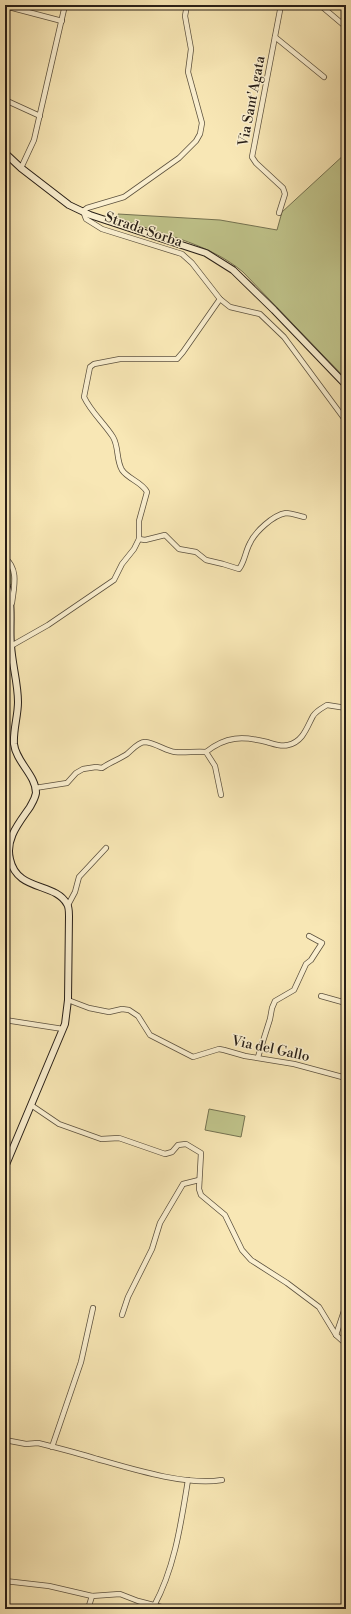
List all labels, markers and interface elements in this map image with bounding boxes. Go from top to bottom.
street label: Via Sant'Agata [234,53,270,149]
street label: Strada Sorba [102,208,186,252]
street label: Via del Gallo [229,1032,312,1066]

